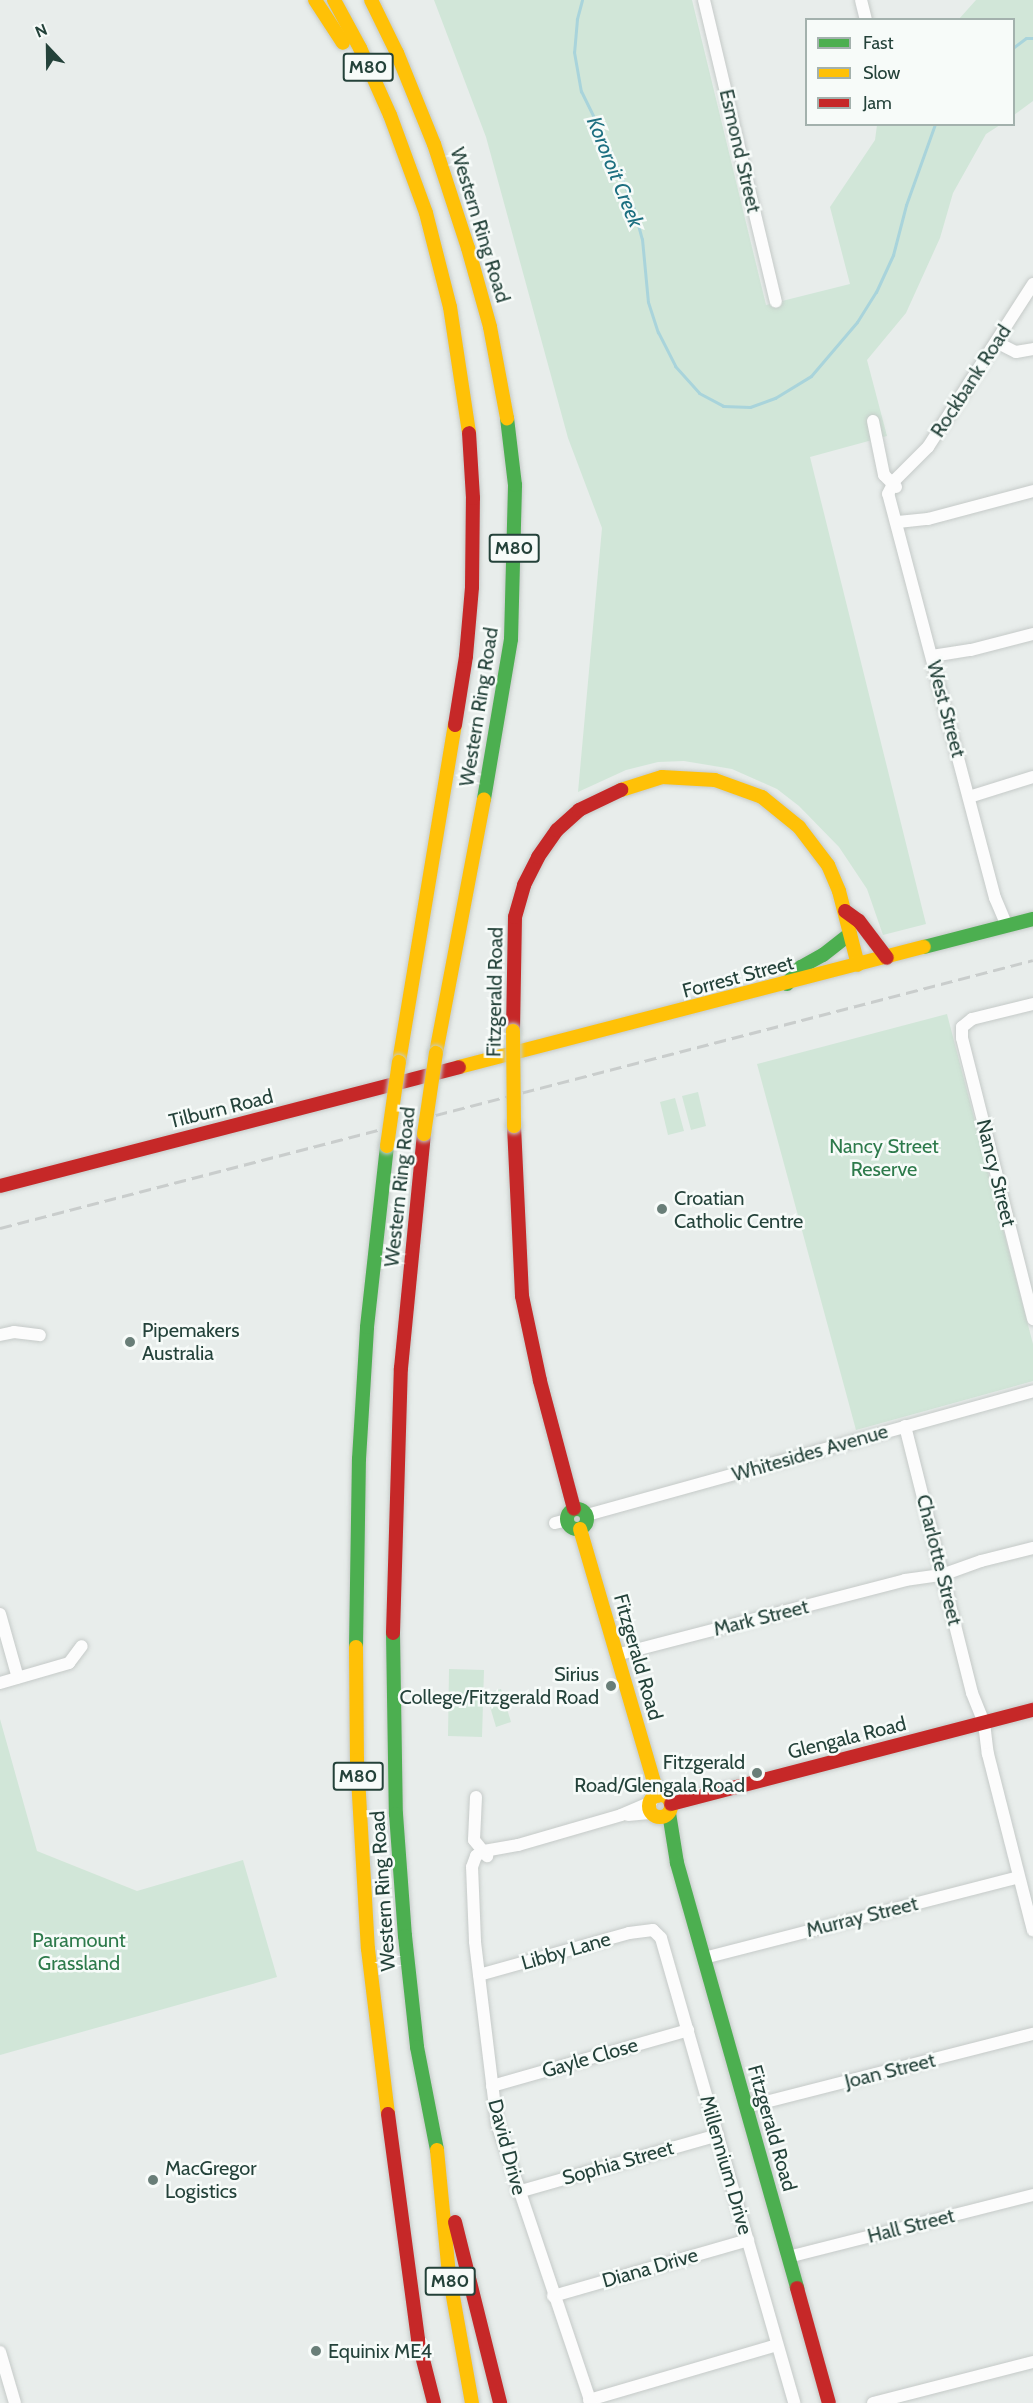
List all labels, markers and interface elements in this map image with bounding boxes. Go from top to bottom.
north arrow [18,18,78,78]
legend [805,18,1015,126]
text: N [32,20,50,42]
text: Fast [863,32,894,54]
road number: M80 [342,52,394,82]
text: Slow [863,62,900,84]
street label: Esmond Street [714,87,766,215]
text: Jam [863,92,892,114]
water label: Kororoit Creek [581,113,649,231]
street label: Western Ring Road [445,145,515,305]
street label: Rockbank Road [926,320,1016,442]
road number: M80 [488,533,540,563]
street label: Western Ring Road [455,626,503,788]
street label: West Street [922,658,970,760]
street label: Fitzgerald Road [482,927,508,1057]
street label: Forrest Street [680,951,796,1003]
street label: Tilburn Road [166,1084,276,1134]
street label: Western Ring Road [380,1106,420,1268]
street label: Nancy Street [971,1117,1021,1229]
park label: Nancy Street Reserve [829,1135,939,1182]
place label: Croatian Catholic Centre [674,1186,803,1233]
marker: Croatian Catholic Centre [655,1202,669,1216]
place label: Pipemakers Australia [142,1318,239,1365]
marker: Pipemakers Australia [123,1335,137,1349]
street label: Whitesides Avenue [729,1419,891,1487]
street label: Charlotte Street [911,1492,967,1628]
street label: Fitzgerald Road [609,1591,667,1723]
street label: Mark Street [711,1595,811,1641]
place label: Sirius College/Fitzgerald Road [400,1662,599,1709]
marker: Sirius College/Fitzgerald Road [604,1679,618,1693]
street label: Glengala Road [785,1712,909,1764]
place label: Fitzgerald Road/Glengala Road [574,1750,745,1797]
road number: M80 [332,1761,384,1791]
marker: Fitzgerald Road/Glengala Road [750,1766,764,1780]
street label: Western Ring Road [365,1810,401,1972]
street label: Murray Street [804,1892,920,1942]
street label: Libby Lane [519,1927,613,1975]
park label: Paramount Grassland [32,1929,126,1976]
street label: Gayle Close [539,2033,641,2083]
street label: Joan Street [842,2048,938,2094]
street label: Fitzgerald Road [743,2062,801,2194]
street label: Millennium Drive [695,2093,757,2237]
street label: David Drive [483,2096,531,2198]
street label: Sophia Street [560,2136,676,2190]
place label: MacGregor Logistics [165,2156,256,2203]
marker: MacGregor Logistics [146,2173,160,2187]
street label: Hall Street [865,2204,957,2248]
street label: Diana Drive [599,2243,701,2293]
road number: M80 [424,2266,476,2296]
place label: Equinix ME4 [328,2339,432,2363]
marker: Equinix ME4 [309,2344,323,2358]

